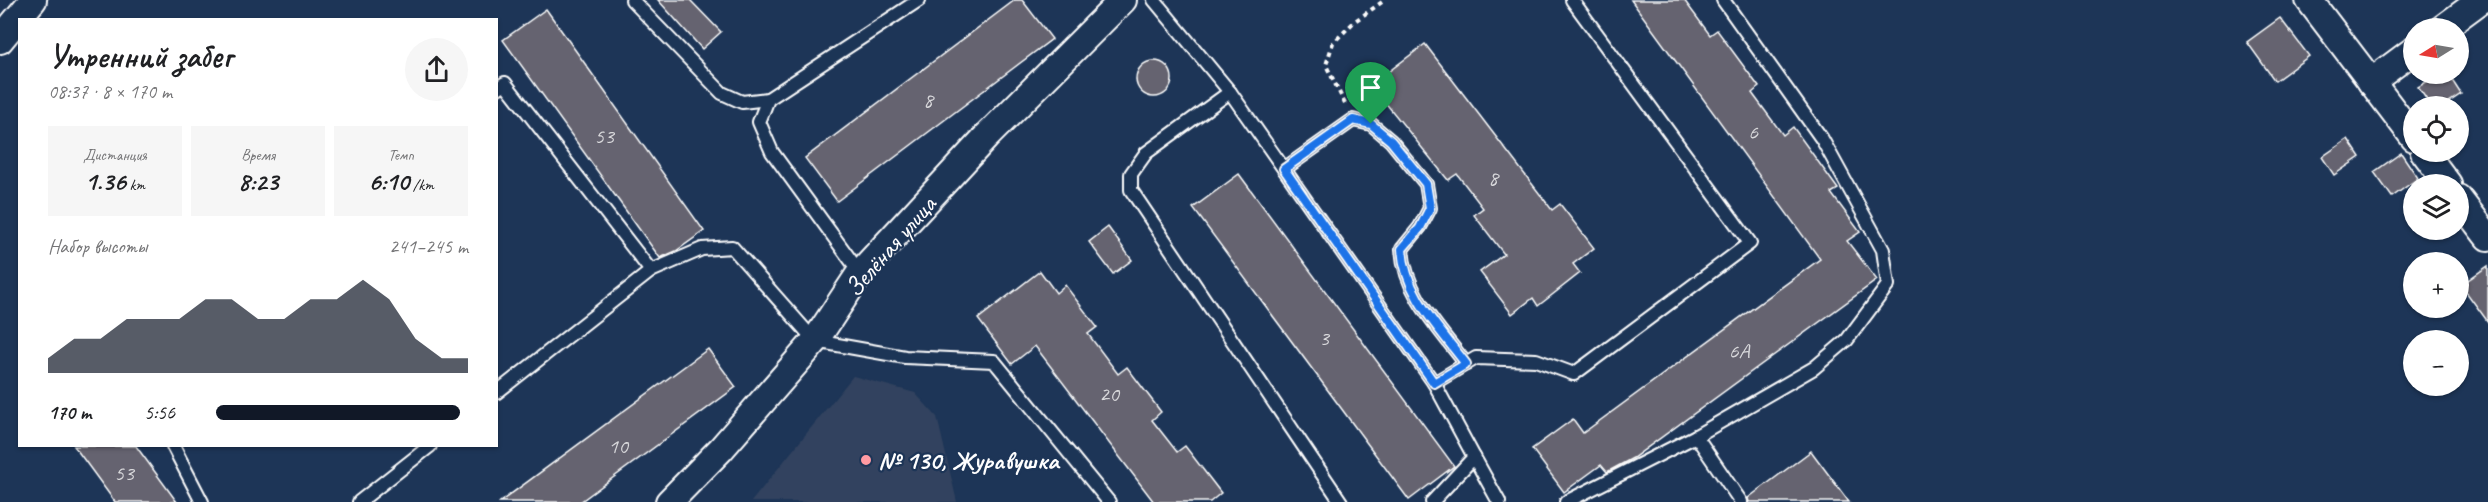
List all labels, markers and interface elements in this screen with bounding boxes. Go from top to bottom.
north arrow [2403,18,2469,84]
map controls [2403,18,2469,396]
text: Утренний забег [48,35,232,77]
button: share [405,38,468,101]
pin [1345,62,1396,124]
icon: arrive [1354,71,1387,104]
text: 08:37 · 8 × 170 m [48,79,172,104]
house number: 8 [923,86,935,114]
button: locate [2403,96,2469,162]
house number: 6 [1748,118,1759,146]
house number: 53 [594,122,616,150]
text: Дистанция [83,145,147,165]
text: Время [241,145,275,165]
text: Темп [388,145,414,165]
house number: 8 [1488,164,1500,192]
text: 1.36 [85,165,126,198]
text: 8:23 [238,165,278,198]
text: 6:10 [368,165,409,198]
button: layers [2403,174,2469,240]
text: km [126,175,145,195]
text: /km [409,175,434,195]
street label: Зелёная улица [837,188,944,304]
text: Набор высоты [48,234,147,259]
text: 241–245 m [389,234,468,259]
button: + [2403,252,2469,318]
house number: 3 [1319,324,1331,352]
button: − [2403,330,2469,396]
house number: 6А [1729,337,1750,365]
house number: 20 [1099,380,1121,408]
text: 170 m [48,400,91,425]
text: 5:56 [144,400,175,425]
house number: 10 [608,432,630,460]
place label: № 130, Журавушка [878,444,1061,477]
marker: № 130, Журавушка [859,453,873,467]
house number: 53 [114,459,136,487]

